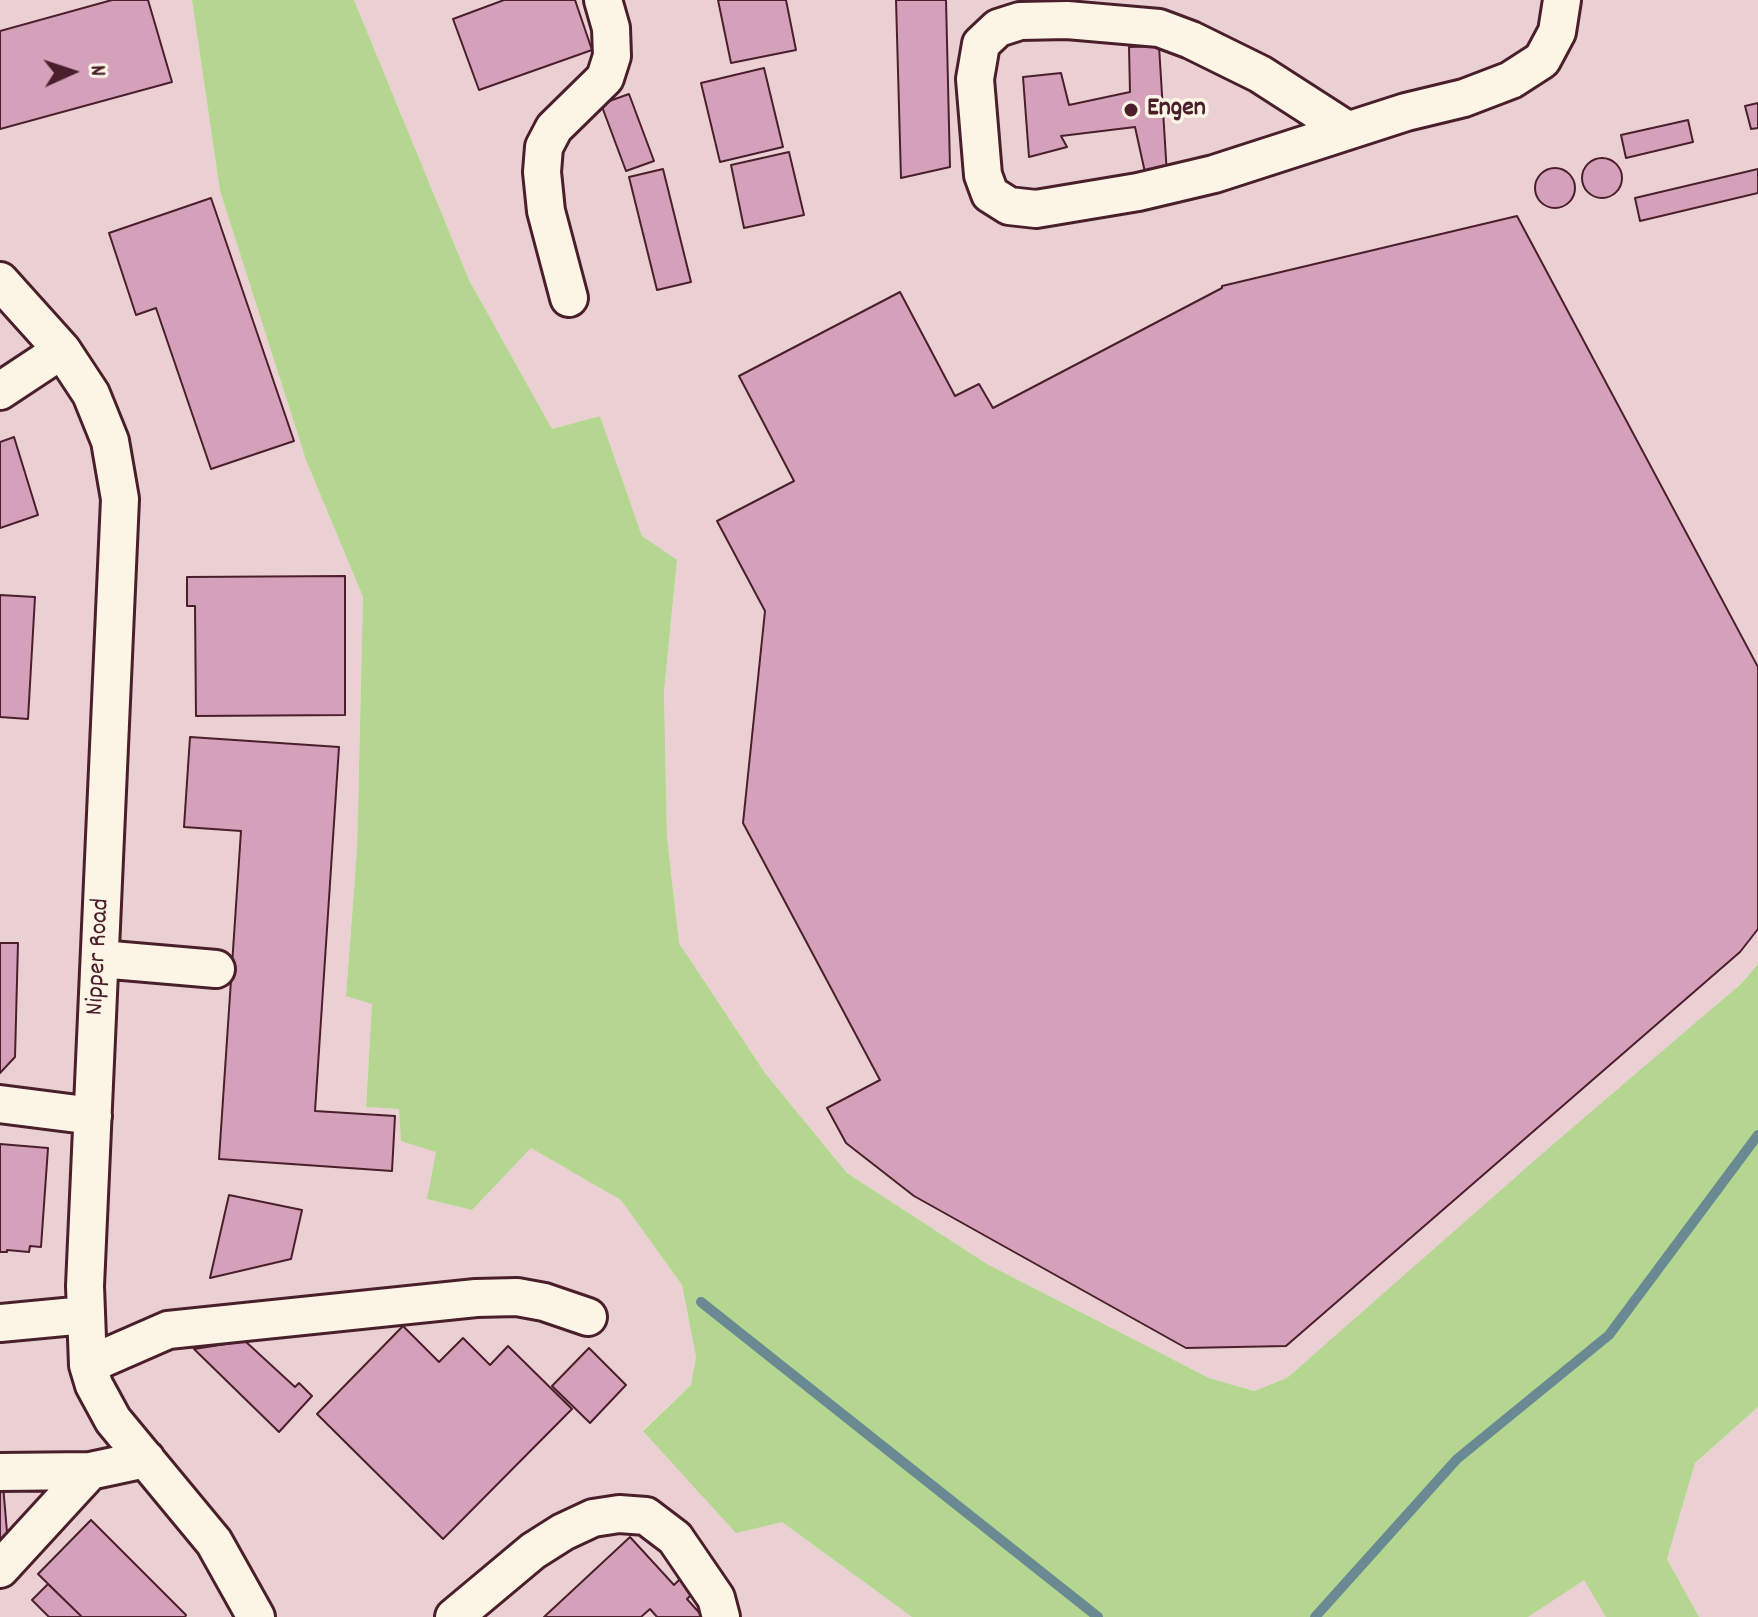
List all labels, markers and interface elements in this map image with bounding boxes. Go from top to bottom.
north arrow [32,32,112,112]
text: N [81,64,112,77]
place label: Engen [1147,94,1206,126]
marker: Engen [1122,101,1140,119]
street label: Nipper Road [81,898,119,1016]

